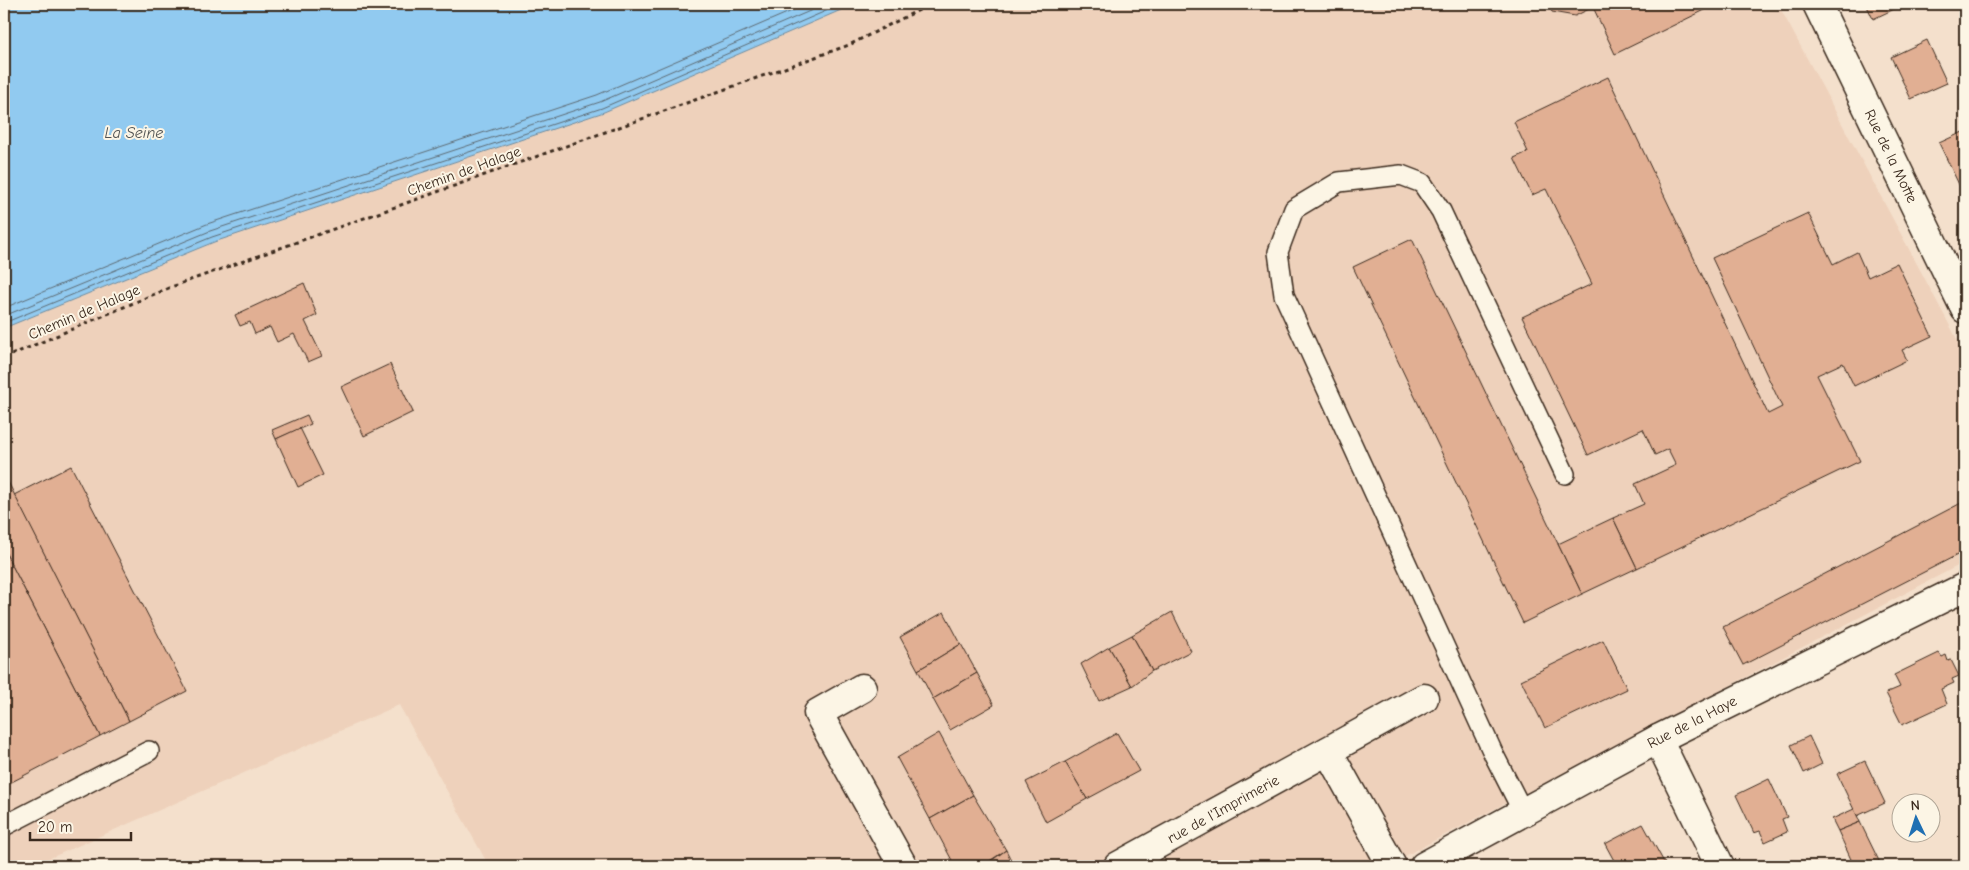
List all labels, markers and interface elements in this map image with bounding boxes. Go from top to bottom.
street label: Rue de la Motte [1861,106,1922,206]
water label: La Seine [105,124,163,142]
street label: Chemin de Halage [405,142,524,200]
street label: Chemin de Halage [26,280,143,344]
street label: Rue de la Haye [1644,691,1740,752]
street label: rue de l'Imprimerie [1164,771,1283,847]
north arrow [1892,792,1942,842]
text: N [1910,797,1920,814]
scale bar [30,810,131,842]
text: 20 m [38,818,72,836]

